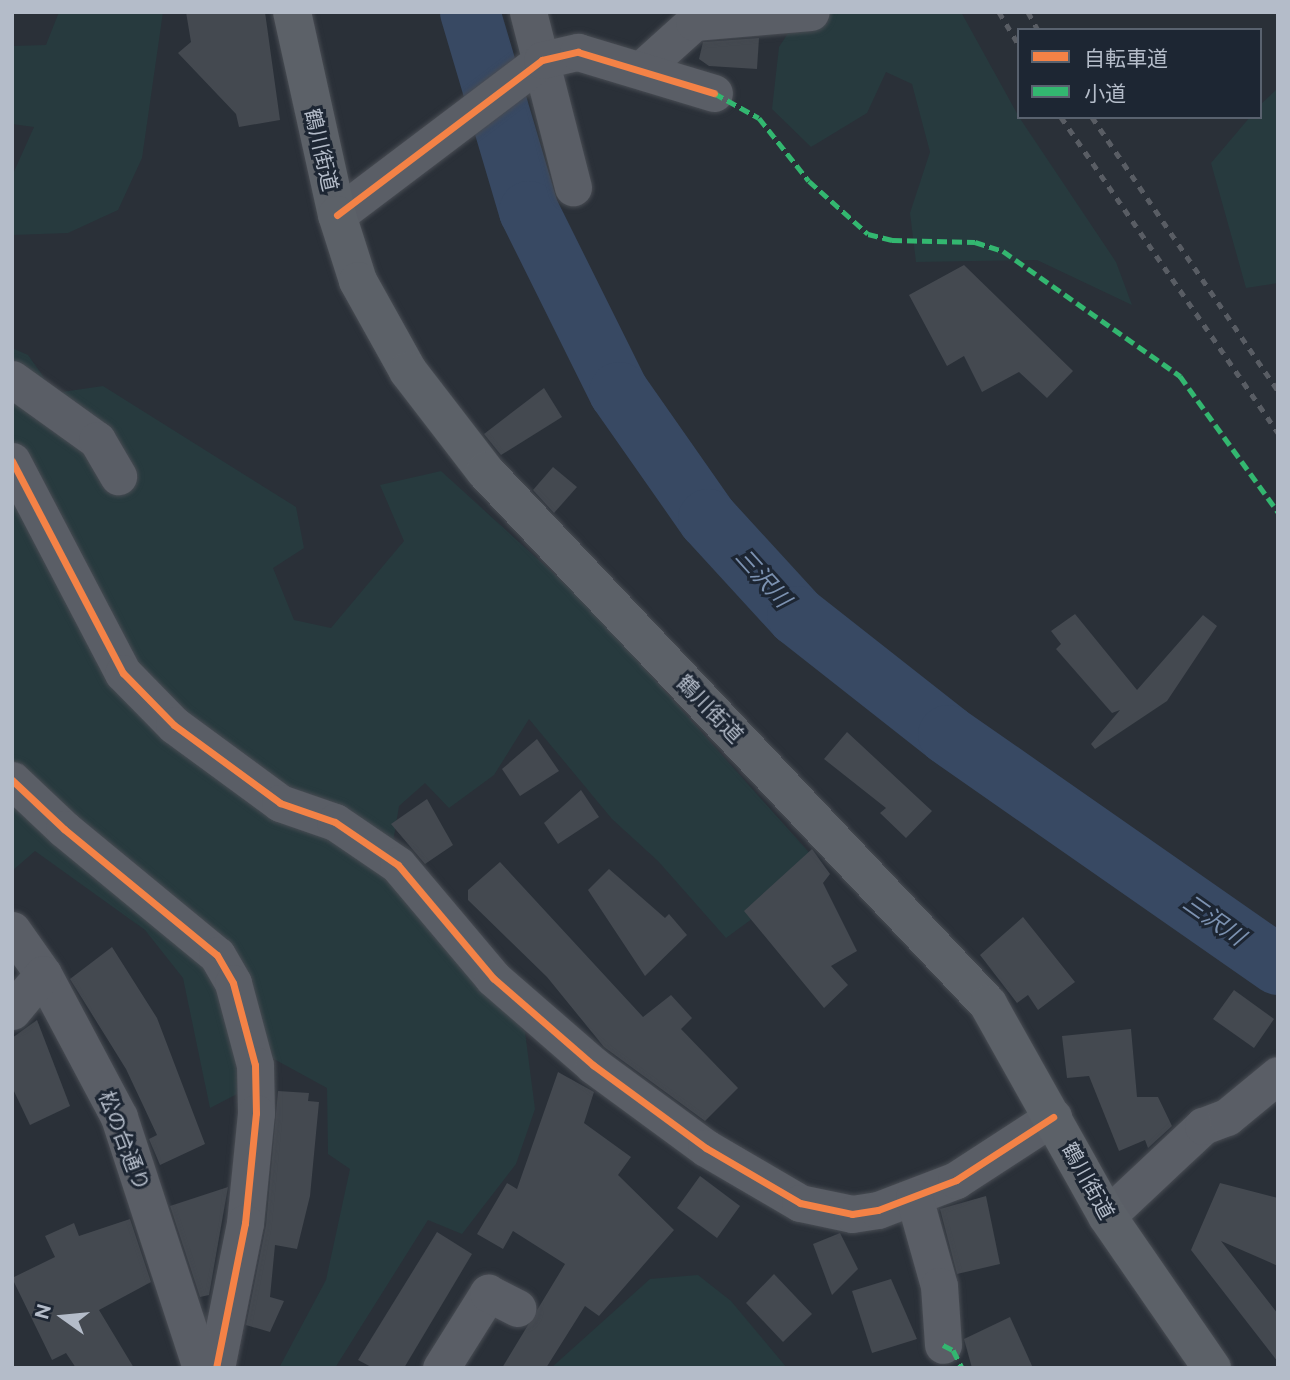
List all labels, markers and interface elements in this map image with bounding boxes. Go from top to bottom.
legend [1017,28,1262,119]
text: 自転車道 [1084,46,1168,71]
text: 小道 [1084,81,1126,106]
street label: 鶴川街道 [299,106,343,194]
water label: 三沢川 [730,543,796,613]
street label: 鶴川街道 [672,670,748,748]
water label: 三沢川 [1178,889,1250,951]
street label: 松の台通り [93,1087,155,1195]
street label: 鶴川街道 [1057,1138,1119,1224]
north arrow [28,1282,98,1352]
text: N [30,1302,55,1322]

